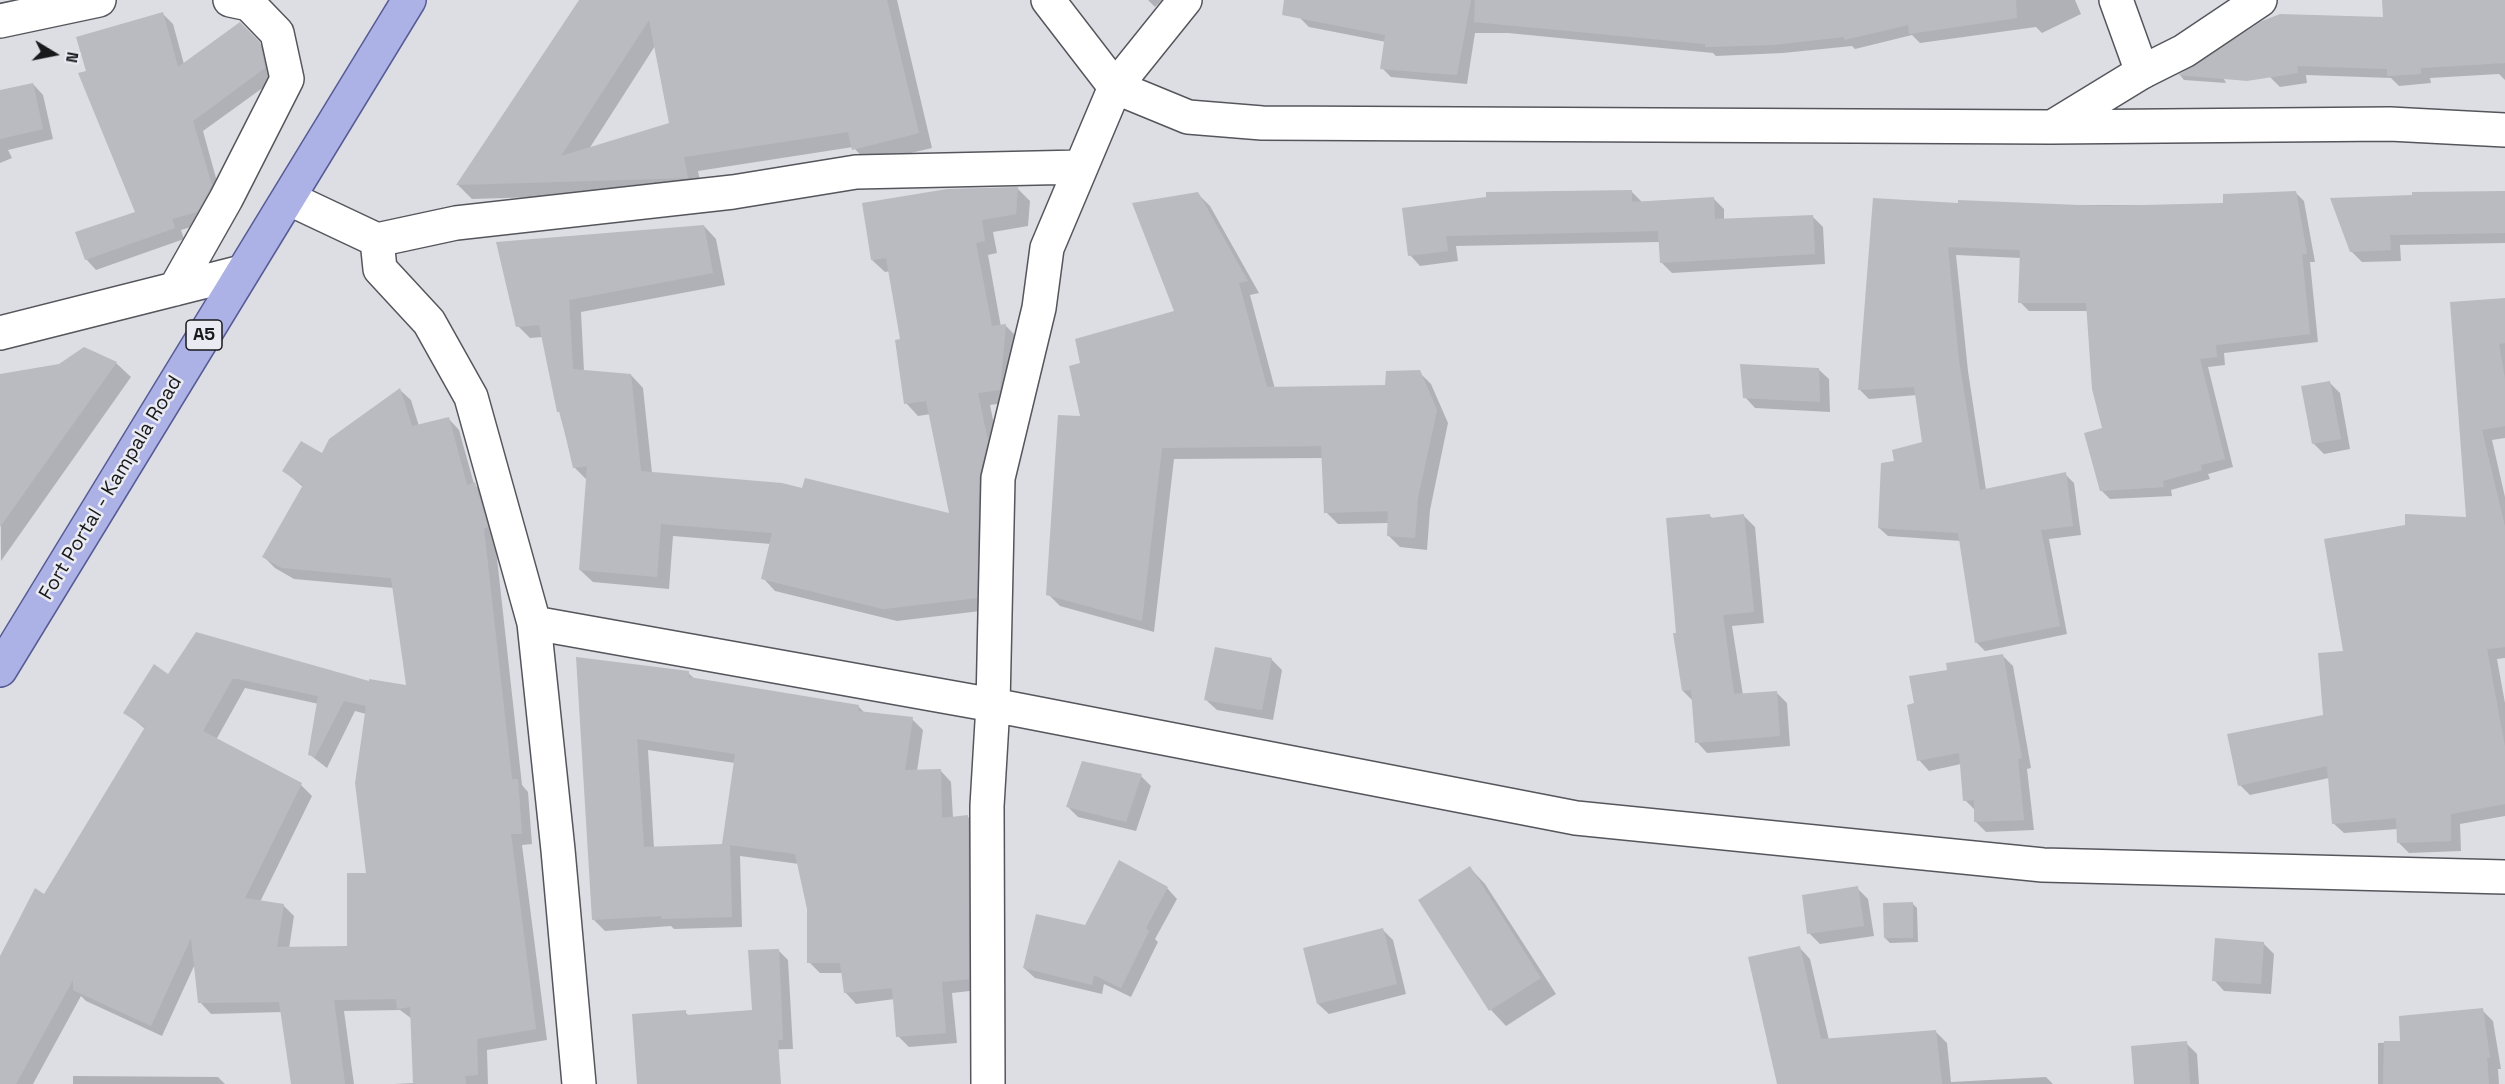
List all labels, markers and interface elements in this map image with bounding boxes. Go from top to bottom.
north arrow [24,24,84,84]
text: N [61,50,83,64]
road number: A5 [186,320,222,350]
street label: Fort Portal - Kampala Road [34,372,188,604]

